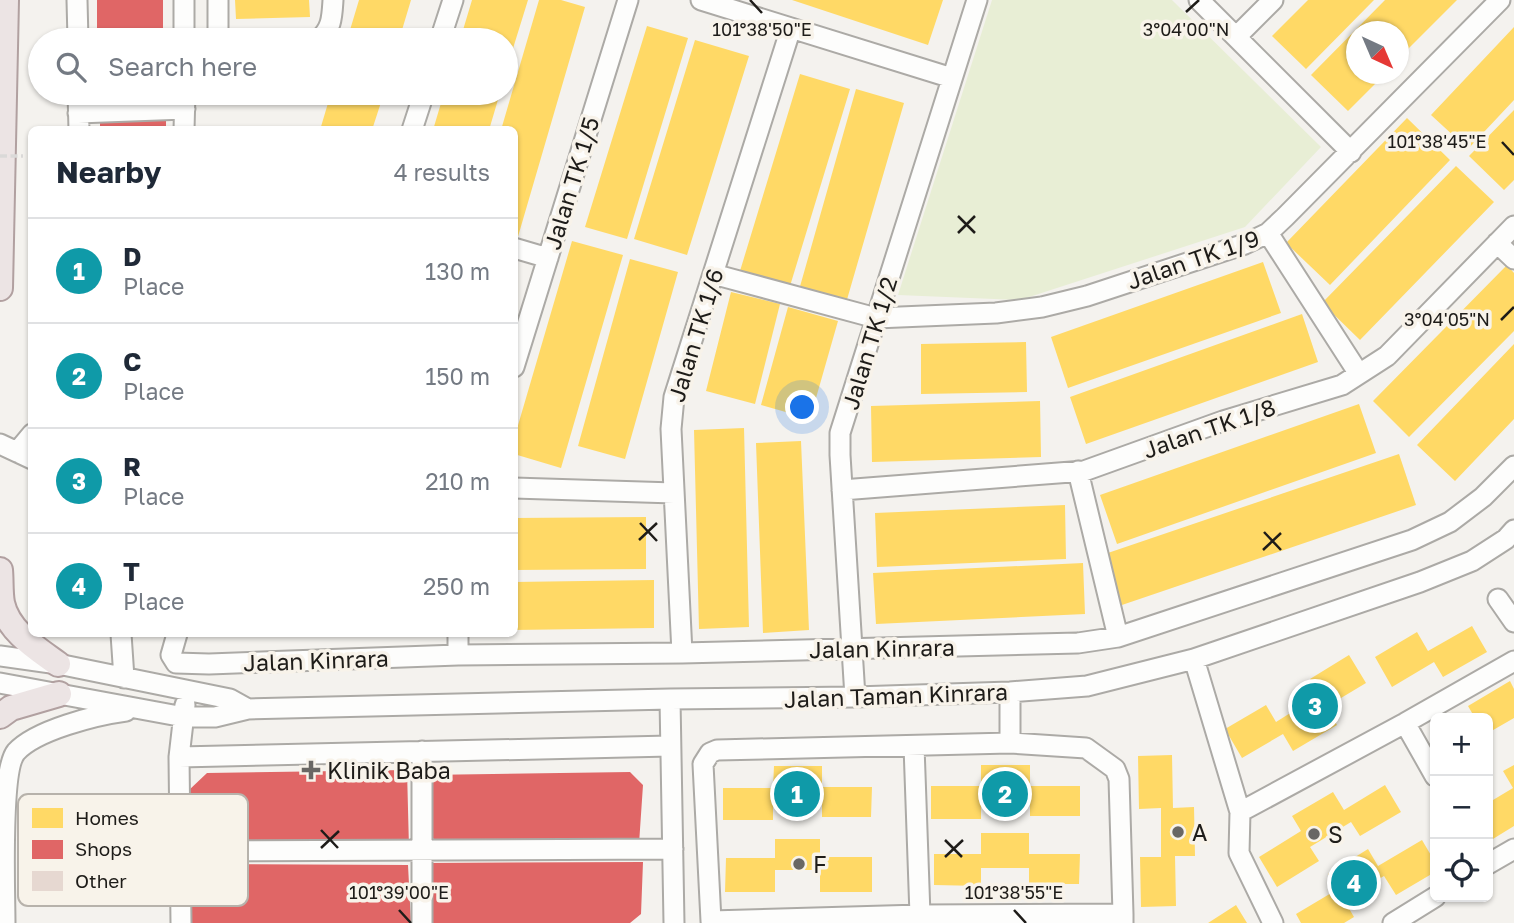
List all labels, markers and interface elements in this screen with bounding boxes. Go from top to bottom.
text: 101°38'50"E [712,18,812,40]
text: 3°04'00"N [1143,18,1229,40]
north arrow [1346,21,1409,84]
search box [28,28,518,105]
icon: search [52,48,90,86]
text: Search here [108,51,257,82]
street label: Jalan TK 1/5 [538,113,604,253]
text: 101°38'45"E [1387,130,1487,152]
text: Nearby [56,154,161,190]
text: 4 results [394,158,490,186]
street label: Jalan TK 1/9 [1123,223,1263,295]
text: D [123,241,142,272]
text: 1 [73,257,85,285]
text: 130 m [425,257,490,285]
street label: Jalan TK 1/6 [661,265,729,405]
text: Place [123,272,184,300]
street label: Jalan TK 1/2 [836,273,902,413]
text: 3°04'05"N [1404,308,1490,330]
text: C [123,346,141,377]
text: 2 [72,362,86,390]
text: 150 m [425,362,490,390]
text: Place [123,377,184,405]
your location [785,390,819,424]
street label: Jalan TK 1/8 [1139,392,1279,464]
text: R [123,451,141,482]
text: 3 [72,467,86,495]
text: 210 m [425,467,490,495]
text: Place [123,482,184,510]
text: T [123,556,140,587]
text: 4 [72,572,86,600]
text: 250 m [423,572,490,600]
text: Place [123,587,184,615]
street label: Jalan Kinrara [809,633,955,663]
street label: Jalan Kinrara [243,643,389,677]
street label: Jalan Taman Kinrara [784,677,1008,713]
pin: 3 [1292,680,1338,732]
map controls [1430,713,1493,902]
button: + [1430,713,1493,776]
place label: Klinik Baba [327,756,451,784]
marker: Klinik Baba [301,760,321,780]
pin: 1 [774,768,820,820]
pin: 2 [982,768,1028,820]
button: − [1430,776,1493,839]
legend [18,794,248,906]
text: Homes [75,806,139,829]
place label: A [1192,818,1207,846]
place label: S [1328,820,1343,848]
marker: A [1170,824,1186,840]
marker: S [1306,826,1322,842]
text: Shops [75,837,132,860]
button: locate [1430,839,1493,902]
place label: F [813,850,827,878]
marker: F [791,856,807,872]
pin: 4 [1331,857,1377,909]
text: Other [75,869,127,892]
text: 101°39'00"E [349,881,449,903]
text: 101°38'55"E [965,881,1063,903]

